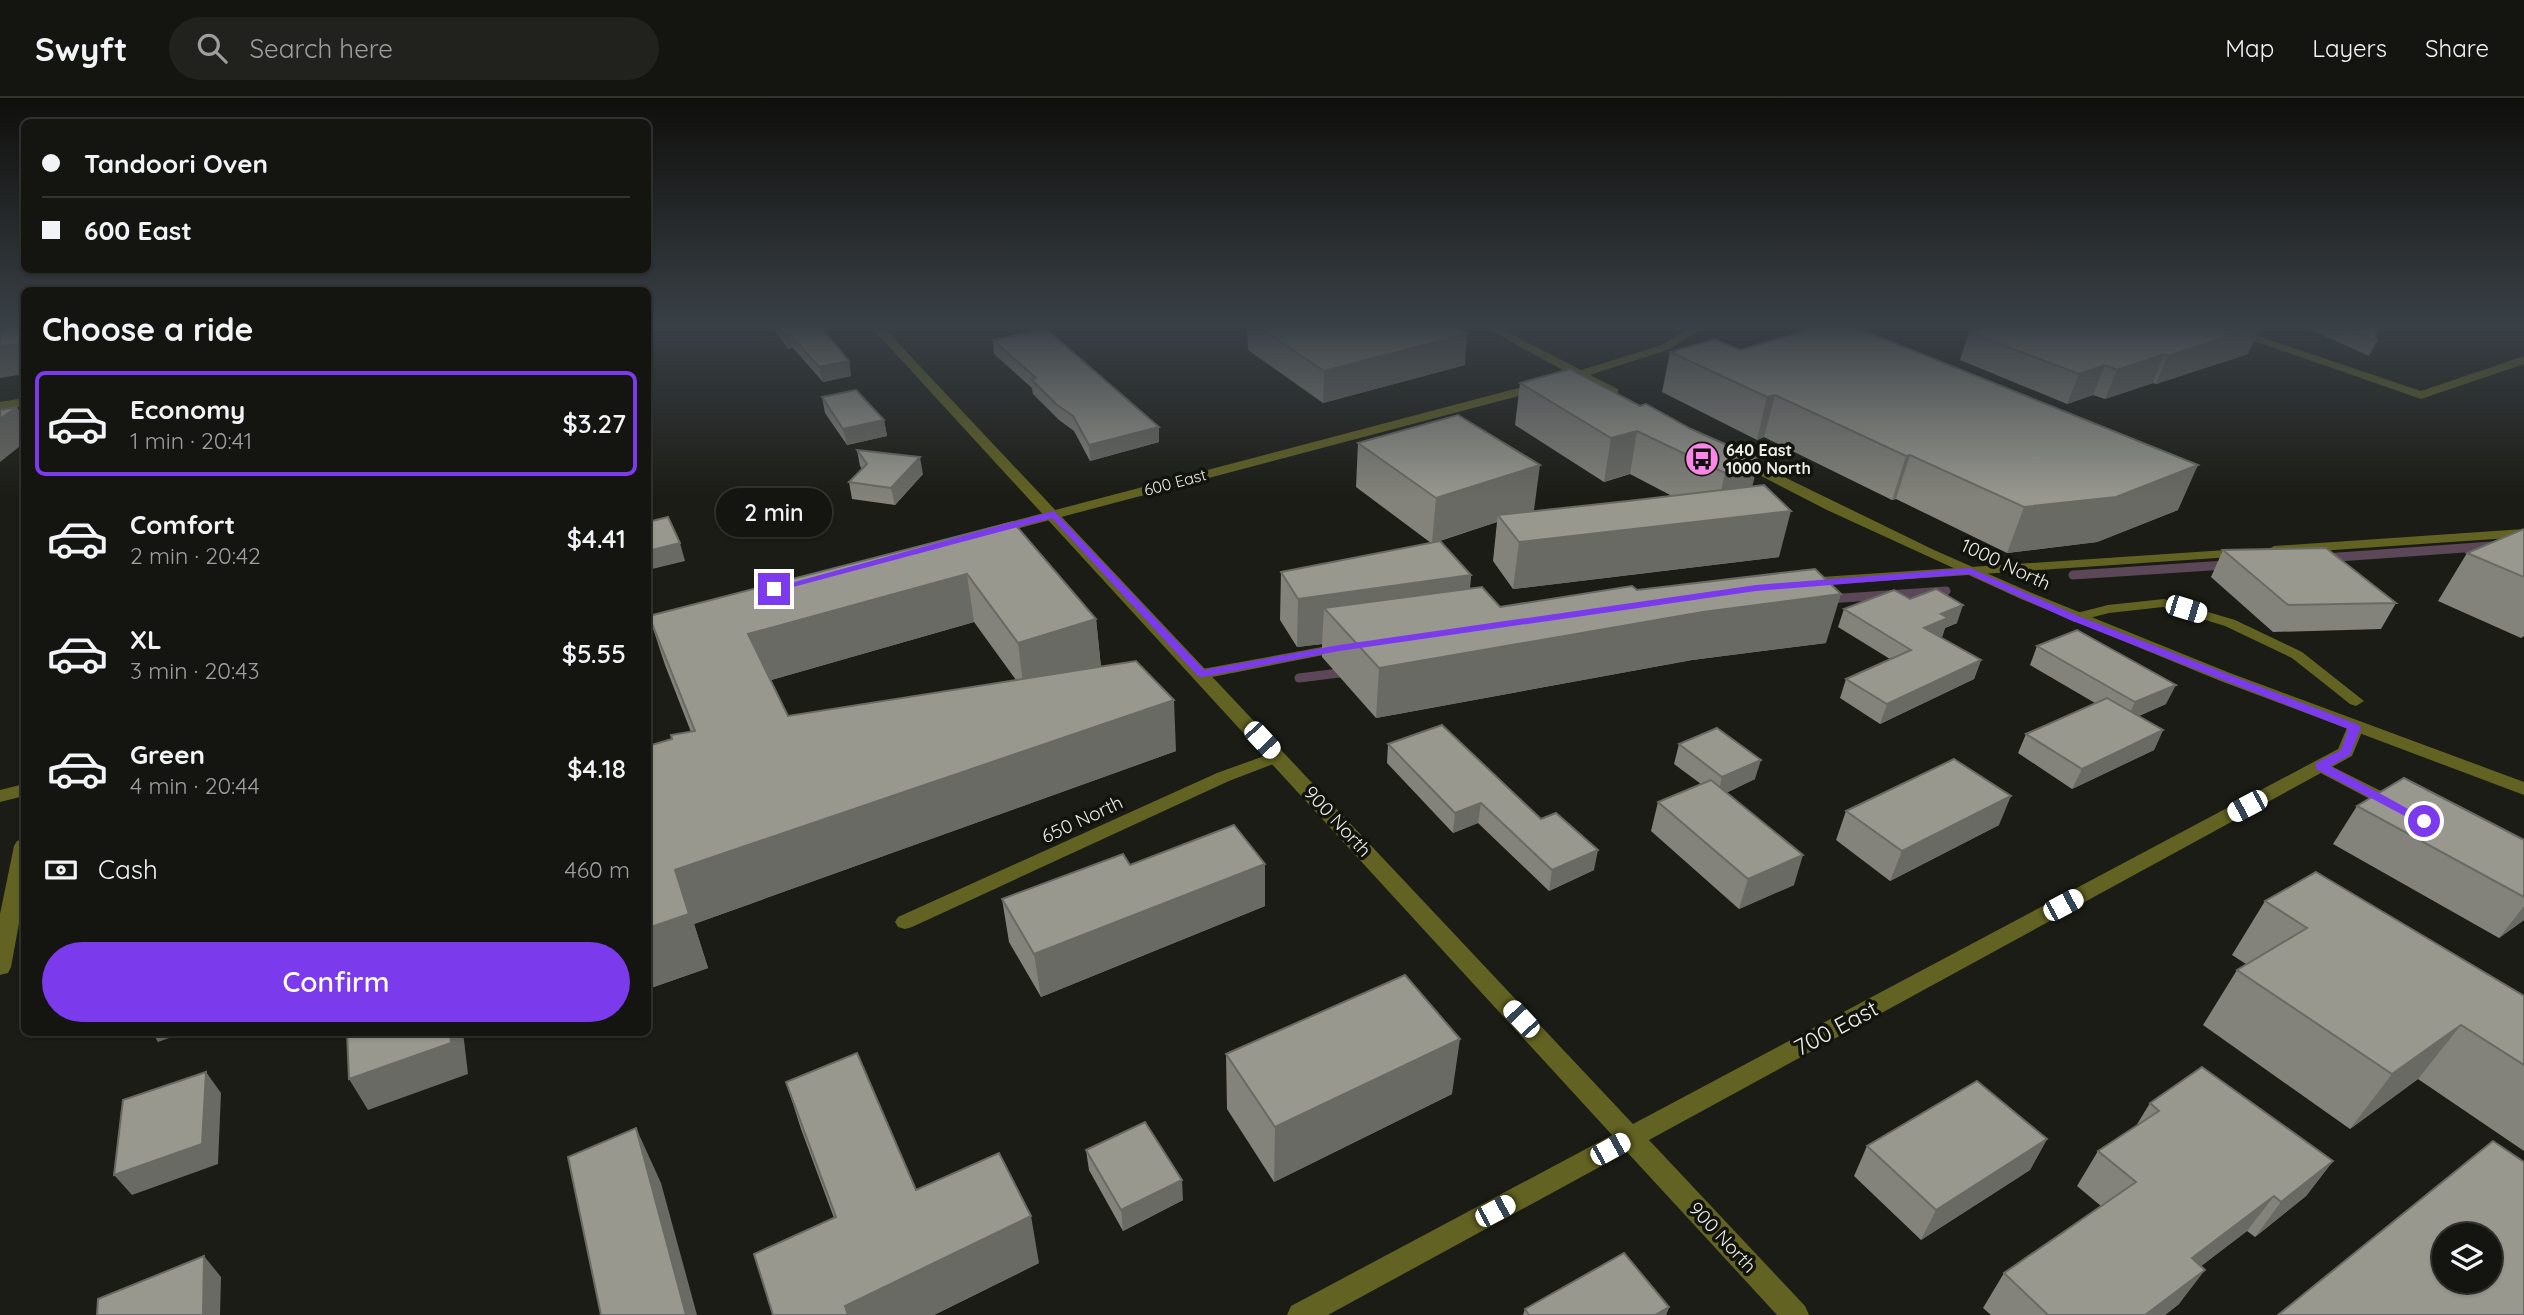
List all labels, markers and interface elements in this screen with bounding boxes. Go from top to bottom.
search box [169,17,659,80]
text: Swyft [35,28,127,69]
icon: search [193,29,231,67]
text: Search here [249,32,393,65]
text: Map [2225,33,2274,63]
text: Layers [2312,33,2387,63]
text: Share [2425,33,2489,63]
text: Tandoori Oven [84,147,268,180]
text: 600 East [84,214,192,247]
text: Choose a ride [42,309,254,349]
icon: car [46,392,109,455]
text: Economy [130,393,245,426]
text: $3.27 [563,407,626,440]
text: 1 min · 20:41 [130,426,252,455]
bus stop icon: 640 East 1000 North [1683,440,1721,478]
place label: 640 East 1000 North [1726,440,1811,478]
street label: 600 East [1142,464,1208,500]
callout: 2 min [716,488,832,536]
text: 2 min [744,498,804,527]
icon: car [46,507,109,570]
text: Comfort [130,508,235,541]
text: $4.41 [567,522,626,555]
street label: 1000 North [1957,533,2055,595]
text: 2 min · 20:42 [130,541,261,570]
route end [758,573,790,605]
car [2163,593,2210,625]
icon: car [46,622,109,685]
text: XL [130,623,162,656]
text: $5.55 [562,637,626,670]
text: 3 min · 20:43 [130,656,259,685]
car [1240,717,1285,763]
icon: car [46,737,109,800]
text: Green [130,738,205,771]
text: $4.18 [567,752,626,785]
text: 4 min · 20:44 [130,771,260,800]
street label: 900 North [1299,781,1377,861]
car [2224,787,2271,825]
street label: 650 North [1038,790,1126,848]
route start [2408,805,2440,837]
icon: cash [42,851,80,889]
text: Cash [98,853,158,886]
text: 460 m [565,855,630,884]
car [2040,886,2087,924]
button: Confirm [42,942,630,1022]
street label: 700 East [1789,993,1883,1062]
car [1499,996,1544,1042]
car [1587,1130,1634,1168]
car [1472,1192,1519,1230]
street label: 900 North [1684,1197,1762,1277]
map controls [2432,1223,2502,1293]
button: layers [2432,1223,2502,1293]

